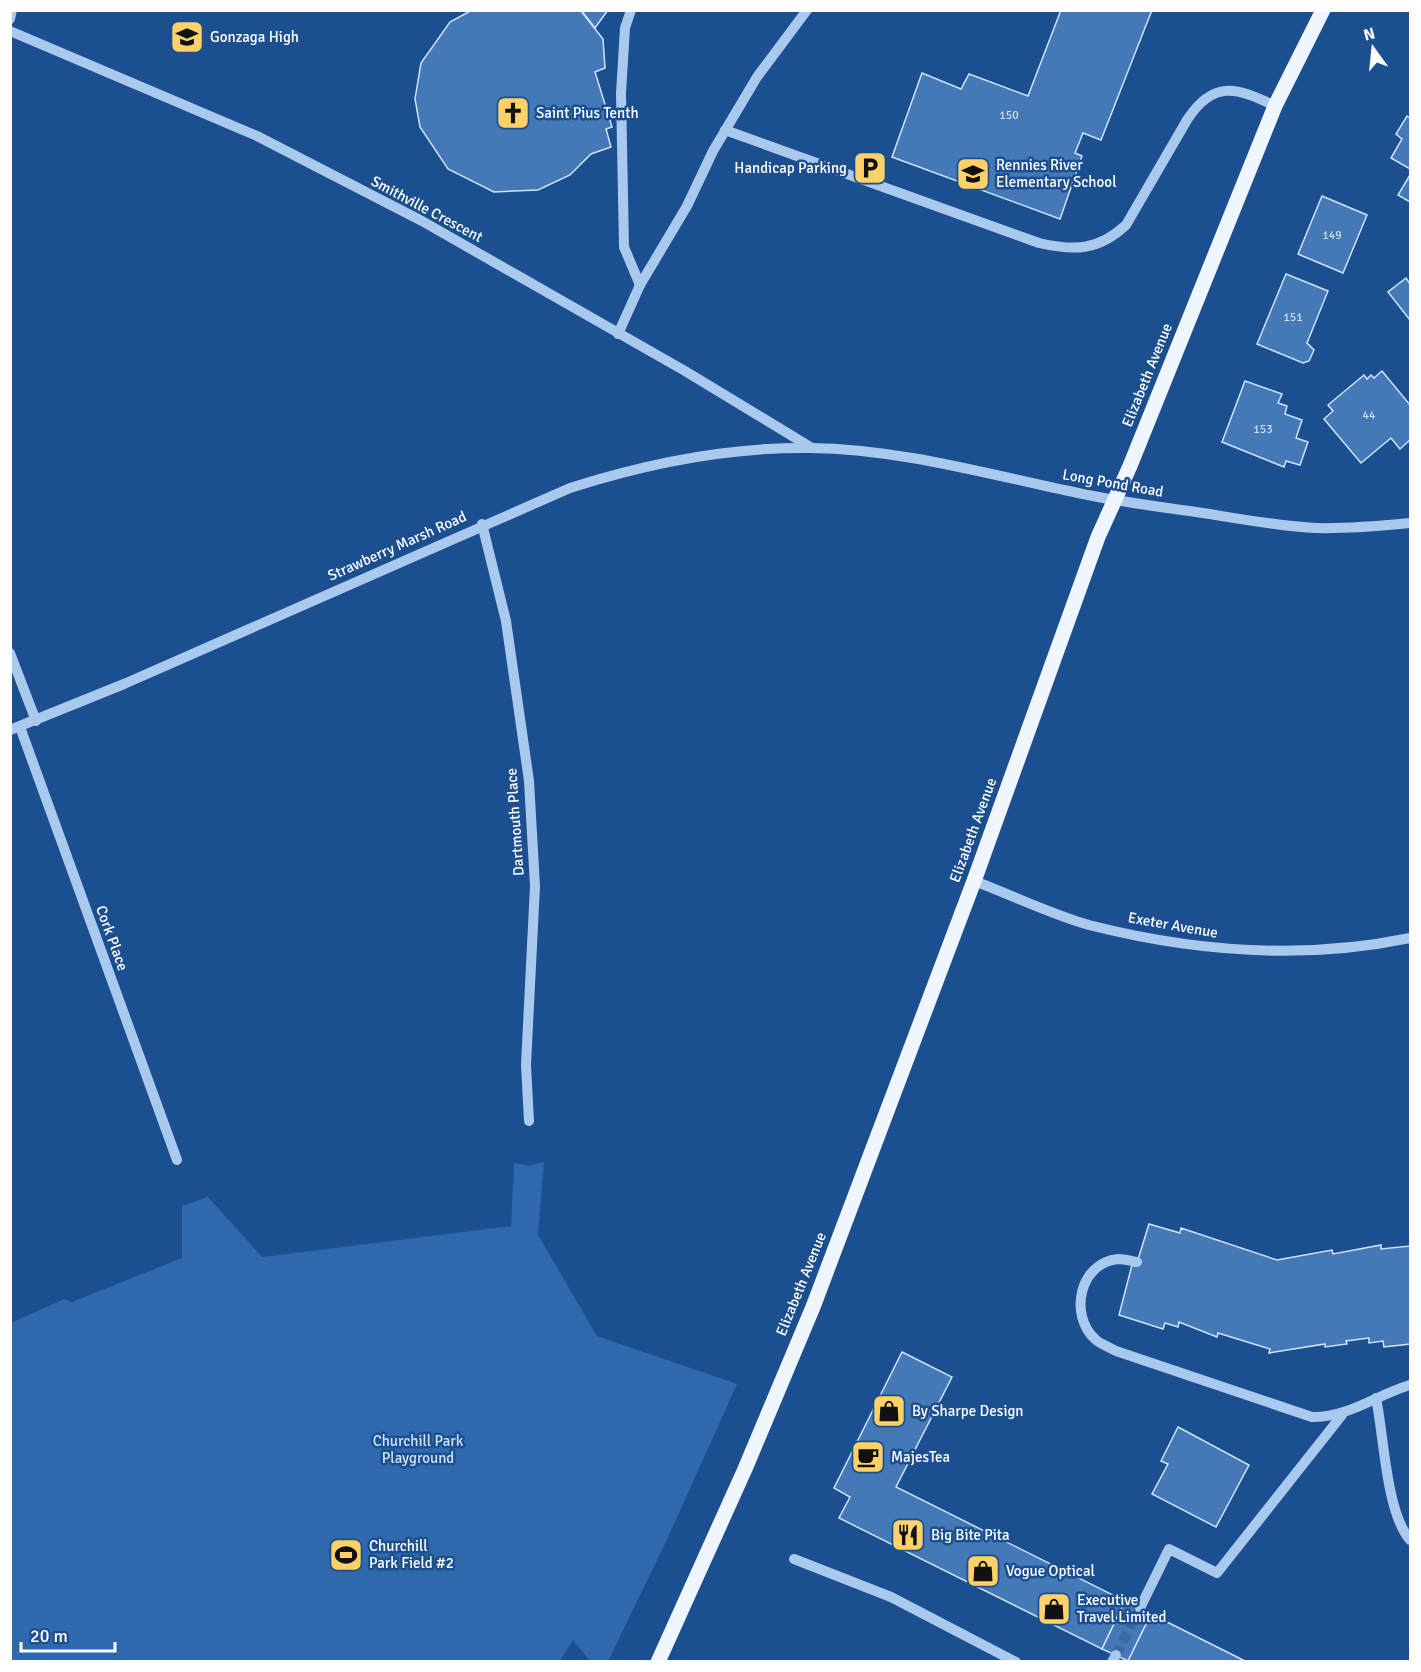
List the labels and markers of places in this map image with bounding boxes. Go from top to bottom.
school or university icon: Gonzaga High [169,19,205,55]
place label: Gonzaga High [210,28,299,46]
church icon: Saint Pius Tenth [495,95,531,131]
place label: Saint Pius Tenth [536,104,639,122]
parking icon: Handicap Parking [852,150,888,186]
school or university icon: Rennies River Elementary School [955,156,991,192]
place label: Rennies River Elementary School [996,156,1117,191]
place label: Handicap Parking [734,159,847,177]
shop icon: By Sharpe Design [871,1393,907,1429]
place label: By Sharpe Design [912,1402,1024,1420]
cafe icon: MajesTea [850,1439,886,1475]
place label: MajesTea [891,1448,950,1466]
restaurant icon: Big Bite Pita [890,1517,926,1553]
place label: Big Bite Pita [931,1526,1010,1544]
sports icon: Churchill Park Field #2 [328,1537,364,1573]
place label: Churchill Park Field #2 [369,1537,454,1572]
shop icon: Vogue Optical [965,1553,1001,1589]
place label: Vogue Optical [1006,1562,1095,1580]
shop icon: Executive Travel Limited [1036,1591,1072,1627]
place label: Executive Travel Limited [1077,1591,1166,1626]

